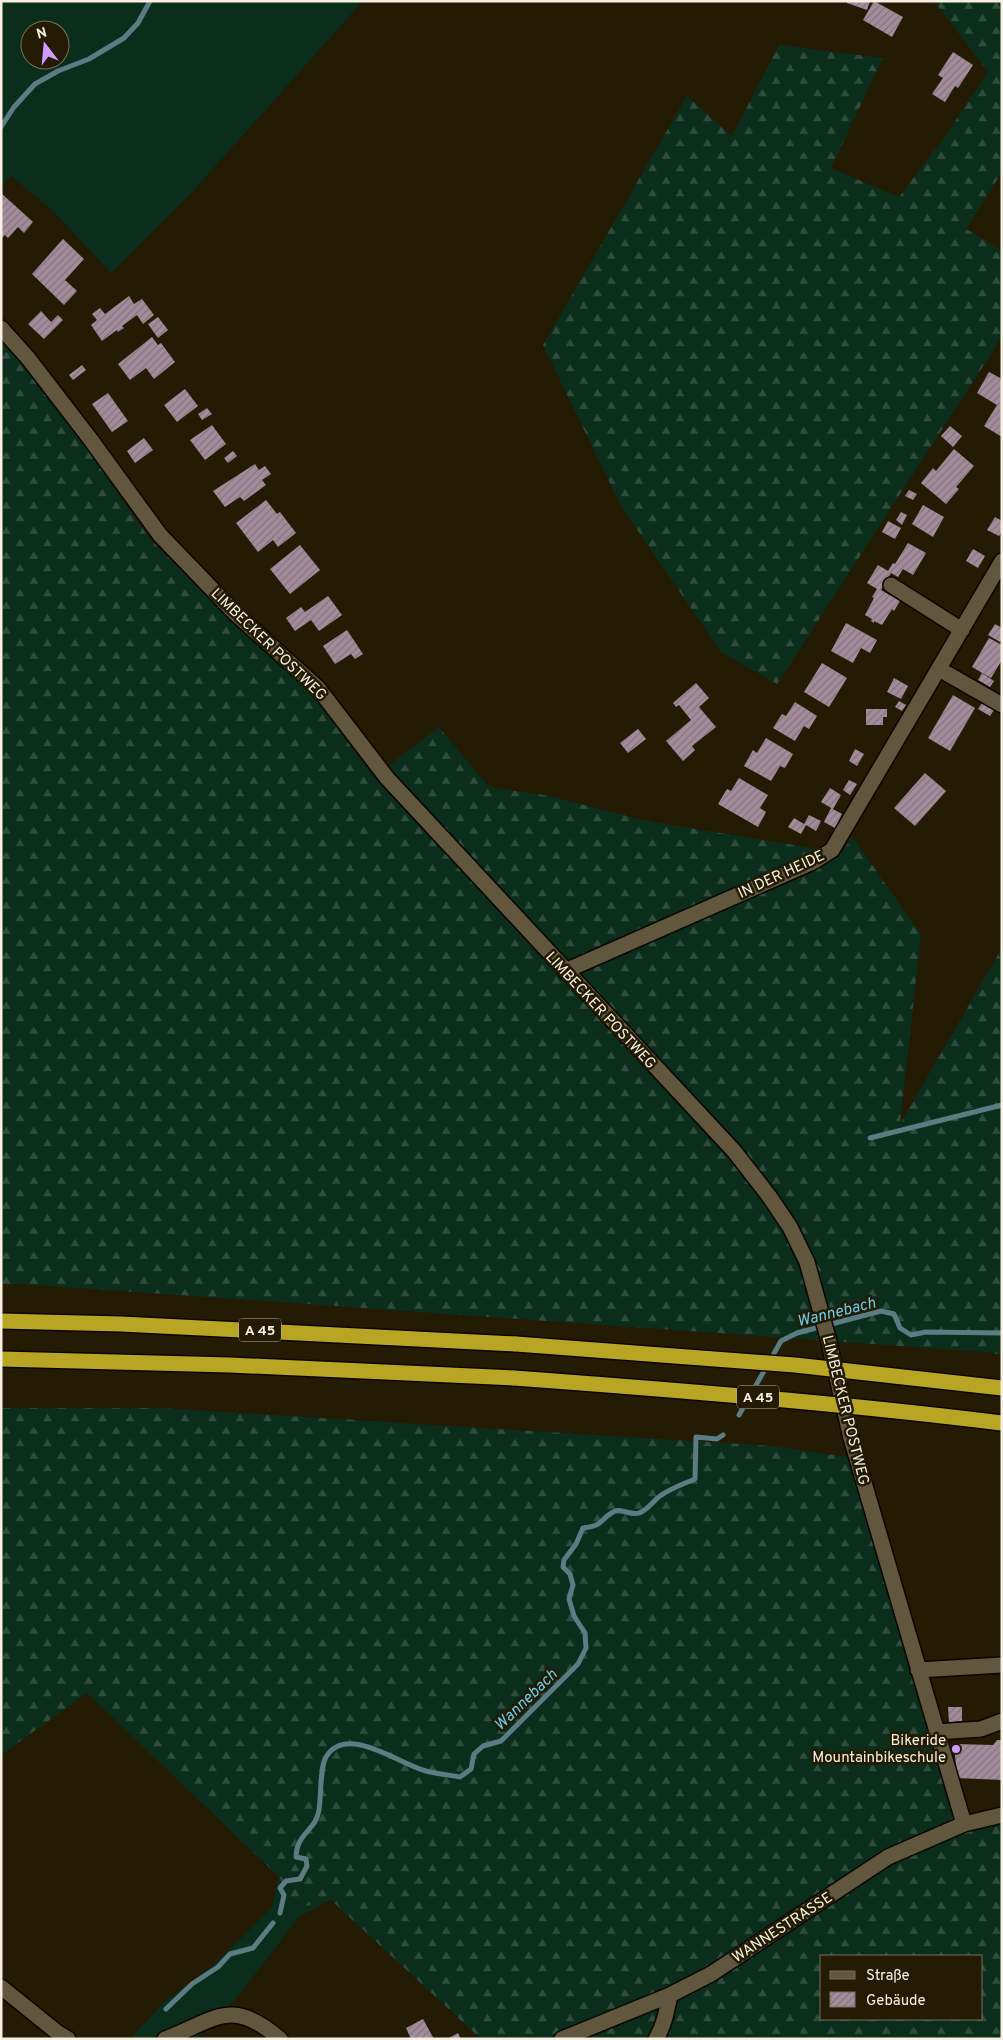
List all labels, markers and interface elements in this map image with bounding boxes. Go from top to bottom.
north arrow [20,20,70,70]
text: N [35,24,49,44]
street label: LIMBECKER POSTWEG [206,585,330,705]
street label: IN DER HEIDE [735,847,828,904]
street label: LIMBECKER POSTWEG [541,948,659,1074]
water label: Wannebach [795,1293,878,1332]
road number: A 45 [239,1318,281,1342]
street label: LIMBECKER POSTWEG [817,1333,872,1487]
road number: A 45 [737,1385,779,1408]
water label: Wannebach [491,1665,562,1735]
place label: Bikeride Mountainbikeschule [812,1732,946,1768]
marker: Bikeride Mountainbikeschule [950,1743,962,1755]
street label: WANNESTRASSE [729,1889,836,1968]
legend [820,1955,983,2020]
text: Straße [866,1967,910,1986]
text: Gebäude [866,1992,926,2011]

